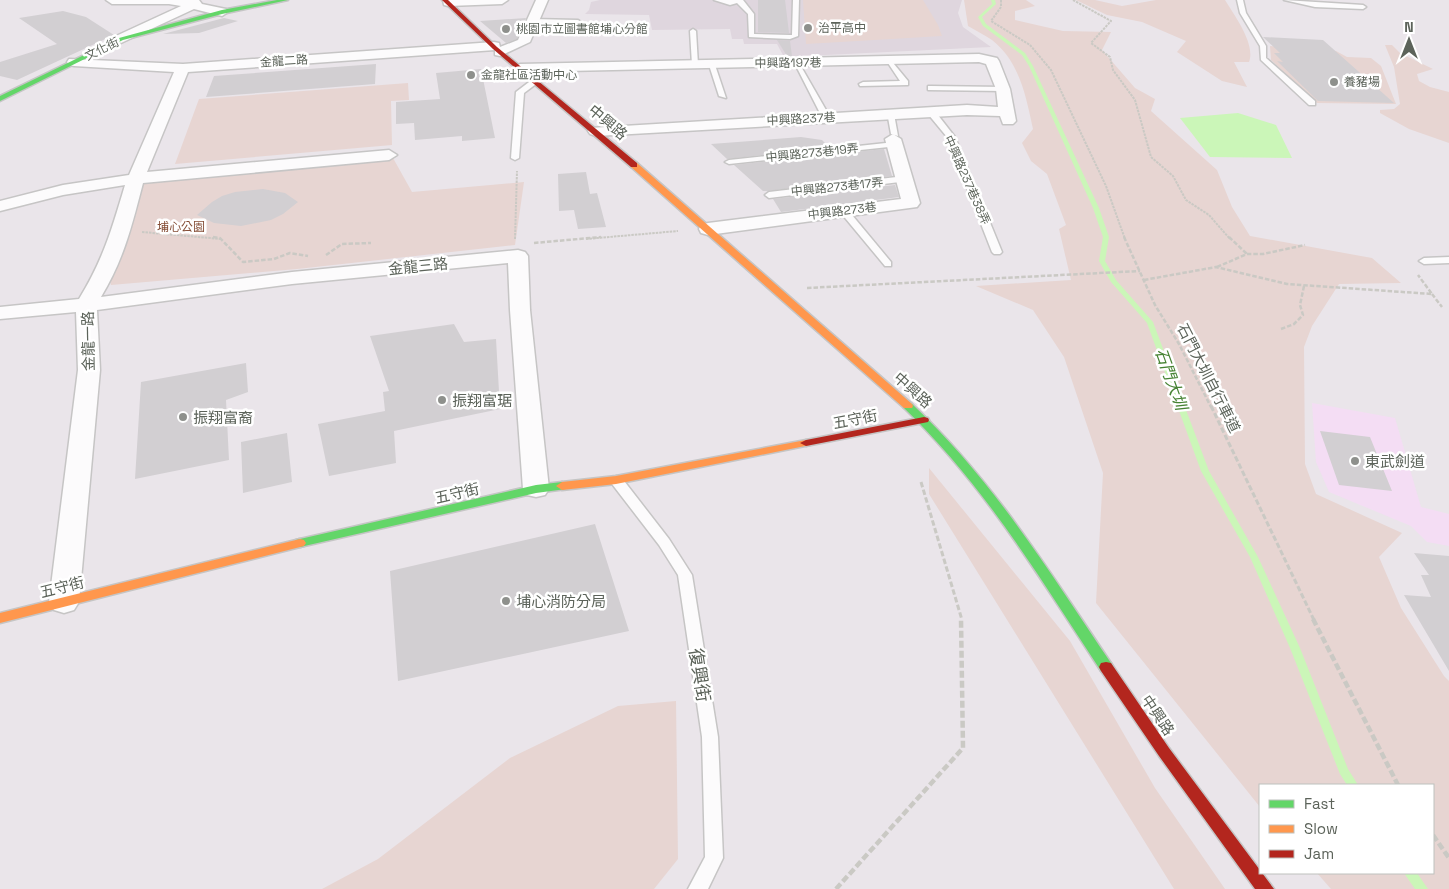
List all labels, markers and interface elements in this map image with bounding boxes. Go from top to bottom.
north arrow [1384,15,1434,65]
text: N [1404,18,1414,36]
place label: 治平高中 [818,20,866,36]
place label: 桃園市立圖書館埔心分館 [516,21,648,37]
marker: 治平高中 [802,22,814,34]
marker: 桃園市立圖書館埔心分館 [500,23,512,35]
street label: 文化街 [82,34,122,64]
street label: 金龍二路 [259,51,309,71]
street label: 中興路197巷 [754,54,822,72]
place label: 金龍社區活動中心 [481,67,577,83]
marker: 金龍社區活動中心 [465,69,477,81]
place label: 養豬場 [1344,74,1380,90]
marker: 養豬場 [1328,76,1340,88]
street label: 中興路 [585,100,631,144]
street label: 中興路237巷 [766,109,836,129]
street label: 中興路237巷38弄 [940,133,994,227]
street label: 中興路273巷19弄 [765,140,859,166]
street label: 中興路273巷17弄 [790,174,884,200]
street label: 中興路273巷 [807,199,877,223]
park label: 埔心公園 [157,219,205,235]
street label: 金龍三路 [387,253,449,279]
street label: 金龍一路 [78,311,98,371]
street label: 石門大圳自行車道 [1173,320,1245,436]
water label: 石門大圳 [1150,345,1192,415]
street label: 中興路 [890,368,936,412]
place label: 振翔富琚 [452,391,512,410]
marker: 振翔富琚 [436,394,448,406]
street label: 五守街 [831,405,879,433]
place label: 振翔富裔 [193,408,253,427]
marker: 振翔富裔 [177,411,189,423]
place label: 東武劍道 [1365,452,1425,471]
marker: 東武劍道 [1349,455,1361,467]
street label: 五守街 [433,479,481,507]
street label: 五守街 [38,572,86,602]
place label: 埔心消防分局 [516,592,606,611]
marker: 埔心消防分局 [500,595,512,607]
street label: 復興街 [684,647,716,703]
street label: 中興路 [1138,691,1178,739]
legend [1259,784,1434,874]
text: Fast [1304,794,1335,813]
text: Slow [1304,819,1338,838]
text: Jam [1304,844,1334,863]

